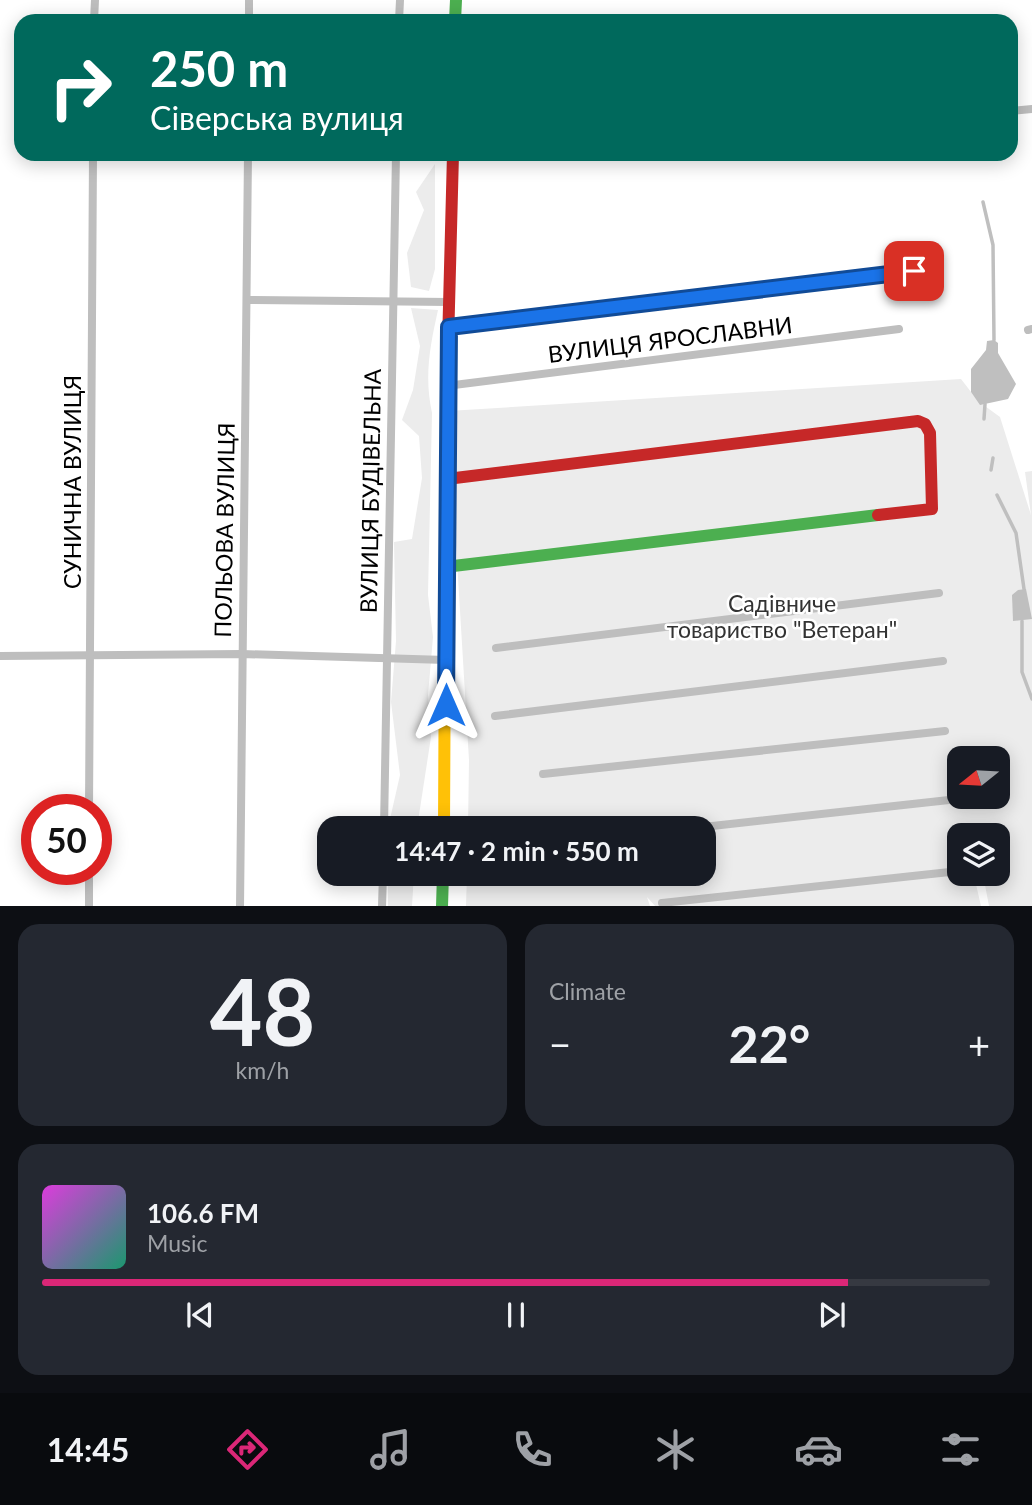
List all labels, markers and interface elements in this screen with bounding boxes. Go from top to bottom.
text: 250 m [150,39,288,97]
icon: right [35,42,126,133]
text: Сіверська вулиця [150,98,404,137]
pin [884,241,944,301]
icon: arrive [895,252,933,290]
street label: ВУЛИЦЯ ЯРОСЛАВНИ [546,310,794,368]
street label: ВУЛИЦЯ БУДІВЕЛЬНА [354,368,386,613]
street label: СУНИЧНА ВУЛИЦЯ [58,375,86,589]
street label: ПОЛЬОВА ВУЛИЦЯ [208,422,240,638]
park label: Садівниче товариство "Ветеран" [667,589,897,643]
position arrow [409,668,483,742]
north arrow [947,746,1010,808]
map controls [947,746,1010,886]
speed limit sign: 50 [21,794,112,885]
button: layers [947,823,1010,886]
text: 14:47 · 2 min · 550 m [394,835,639,867]
text: 48 [210,956,315,1065]
text: Climate [549,977,626,1005]
text: 22° [729,1012,810,1074]
text: − [549,1021,571,1067]
text: + [968,1021,990,1067]
text: km/h [236,1056,289,1084]
text: 106.6 FM [147,1197,259,1229]
text: Music [147,1229,207,1257]
icon: previous [181,1296,219,1334]
icon: pause [497,1296,535,1334]
icon: next [813,1296,851,1334]
icon: directions [223,1425,272,1474]
icon: music [366,1425,415,1474]
icon: phone [508,1425,557,1474]
icon: climate [651,1425,700,1474]
icon: car [794,1425,843,1474]
icon: filters [936,1425,985,1474]
text: 14:45 [47,1430,129,1469]

